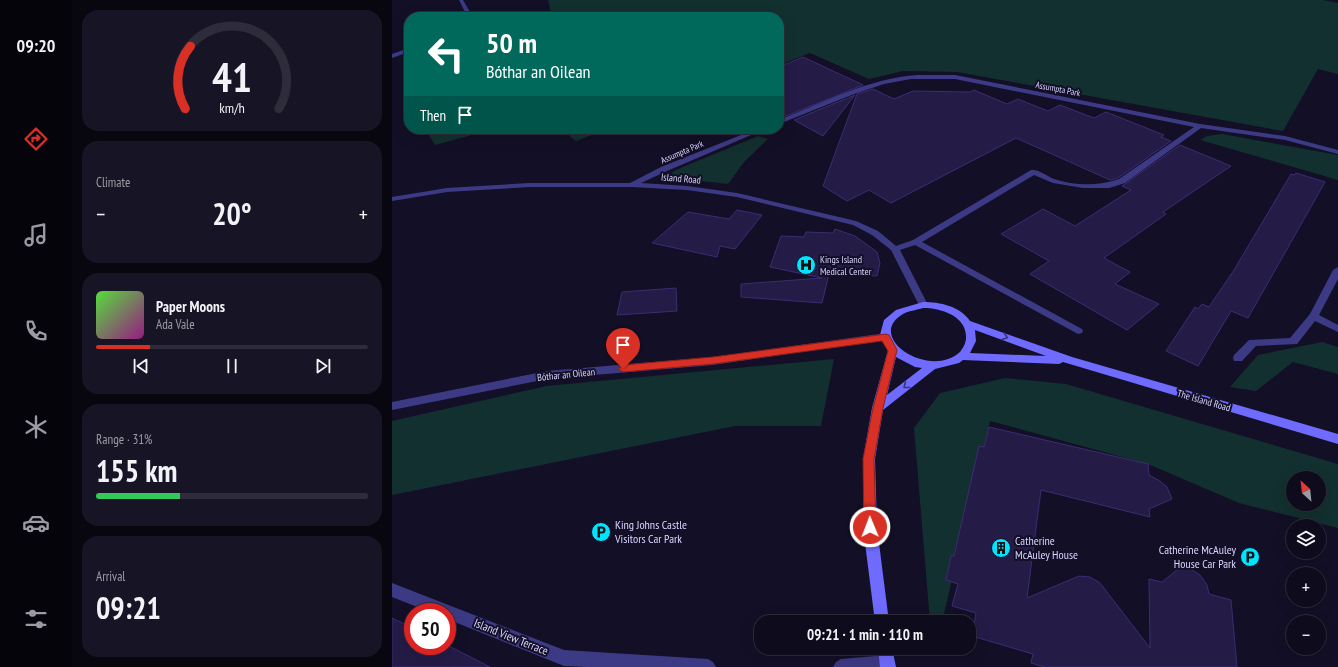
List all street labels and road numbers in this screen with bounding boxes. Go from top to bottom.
street label: Assumpta Park [1035,79,1082,98]
street label: Assumpta Park [659,137,705,165]
street label: Island Road [660,170,701,187]
street label: Bóthar an Oilean [537,365,596,384]
street label: The Island Road [1176,387,1232,414]
street label: Island View Terrace [472,615,551,658]

